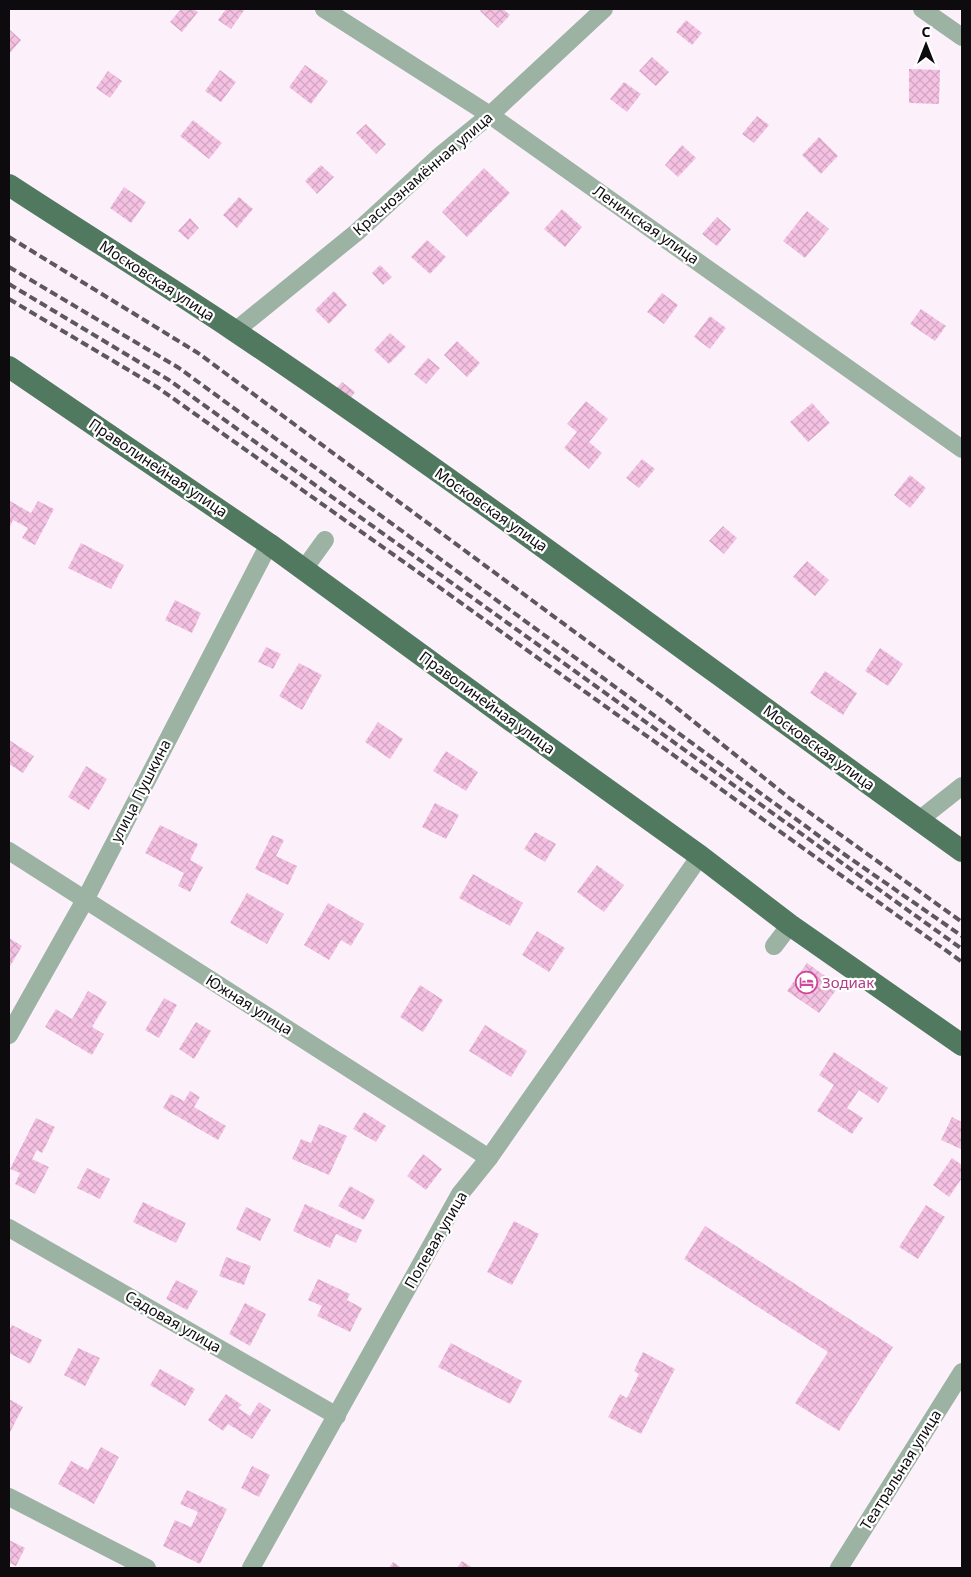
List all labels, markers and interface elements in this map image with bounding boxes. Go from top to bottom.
north arrow [901,20,951,70]
text: С [921,22,931,41]
street label: Краснознамённая улица [348,107,496,239]
street label: Ленинская улица [590,180,703,268]
street label: Московская улица [96,235,219,325]
street label: Праволинейная улица [85,413,232,521]
street label: Московская улица [431,463,552,556]
street label: Праволинейная улица [416,646,560,758]
street label: Московская улица [760,700,879,794]
street label: улица Пушкина [105,736,175,846]
street label: Южная улица [202,969,297,1039]
hotel icon: Зодиак [794,971,818,995]
place label: Зодиак [822,972,874,992]
street label: Полевая улица [399,1187,471,1292]
street label: Садовая улица [122,1286,225,1357]
street label: Театральная улица [855,1406,945,1533]

